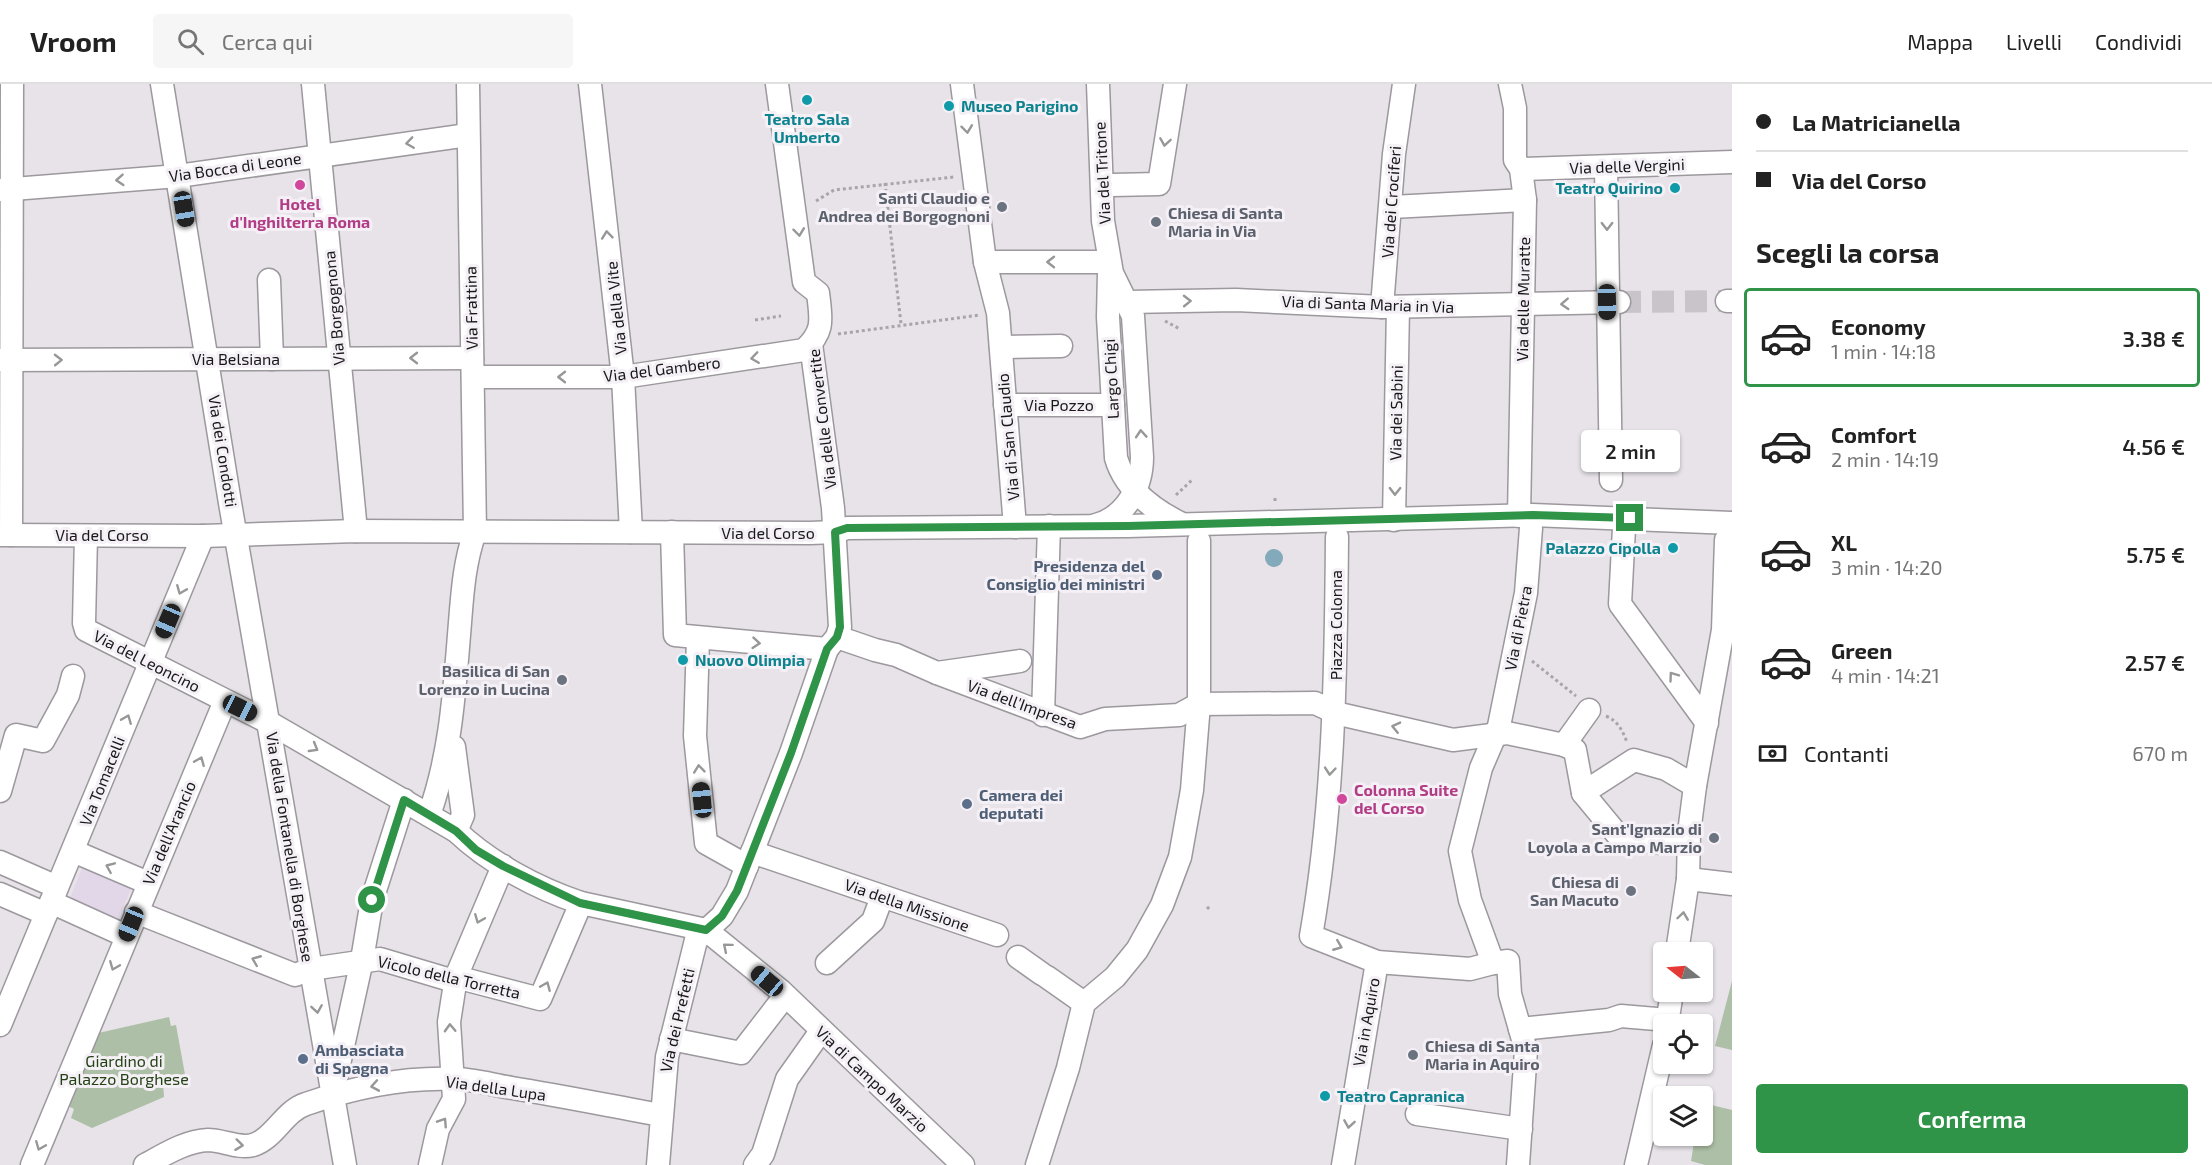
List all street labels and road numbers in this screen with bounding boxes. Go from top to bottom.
street label: Via del Tritone [1089,121,1114,225]
street label: Via dei Crociferi [1377,145,1404,259]
street label: Via Bocca di Leone [168,148,302,185]
street label: Via delle Vergini [1569,154,1685,177]
street label: Via delle Muratte [1512,237,1533,361]
street label: Via Borgognona [319,250,348,366]
street label: Via della Vite [601,260,630,356]
street label: Via Frattina [460,266,481,350]
street label: Via di Santa Maria in Via [1281,291,1455,316]
street label: Largo Chigi [1099,338,1122,420]
street label: Via delle Convertite [803,348,840,490]
street label: Via Belsiana [192,349,280,368]
street label: Via del Gambero [602,352,721,385]
street label: Via dei Sabini [1385,365,1406,461]
street label: Via di San Claudio [992,373,1023,501]
street label: Via dei Condotti [205,394,242,508]
street label: Via Pozzo [1024,395,1094,414]
street label: Via del Corso [721,523,815,542]
street label: Via del Corso [55,525,149,544]
street label: Piazza Colonna [1326,570,1345,680]
street label: Via di Pietra [1500,584,1535,672]
street label: Via del Leoncino [91,626,204,696]
street label: Via dell'Impresa [965,675,1080,732]
street label: Via della Fontanella di Borghese [263,731,318,963]
street label: Via Tomacelli [75,733,128,828]
street label: Via dell'Arancio [138,778,199,888]
street label: Via della Missione [842,874,972,935]
street label: Vicolo della Torretta [376,951,522,1002]
street label: Via dei Prefetti [655,966,698,1074]
street label: Via in Aquiro [1348,976,1383,1068]
street label: Via di Campo Marzio [812,1022,933,1136]
street label: Via della Lupa [445,1071,547,1104]

